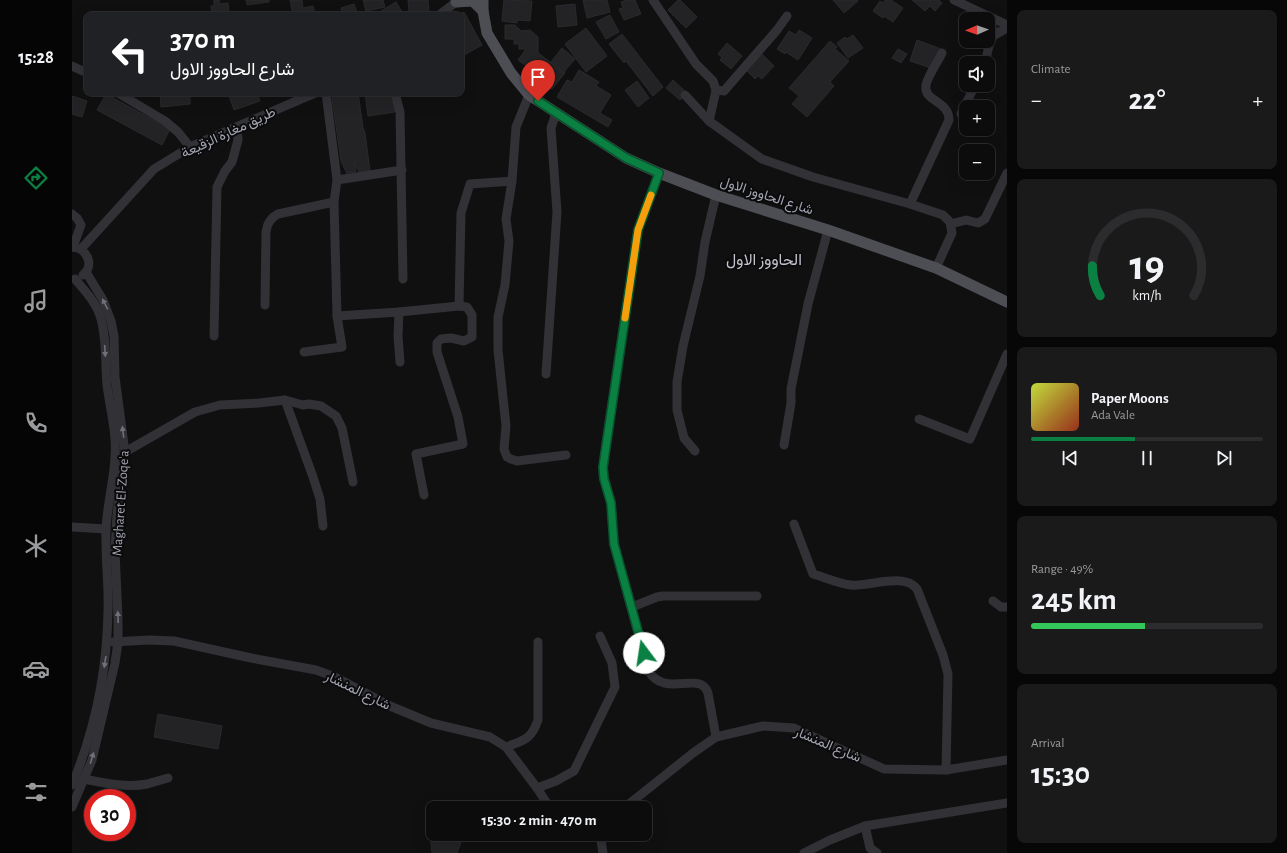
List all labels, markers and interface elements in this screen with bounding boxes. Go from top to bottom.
north arrow [959,12,995,48]
map controls [959,12,995,180]
text: 370 m [170,26,236,54]
icon: left [104,28,156,80]
text: 15:28 [18,49,54,67]
button: sound [959,56,995,92]
pin [521,60,555,101]
text: شارع الحاووز الاول [170,61,295,79]
text: Climate [1031,63,1070,76]
icon: arrive [527,66,549,88]
text: 22° [1128,85,1166,115]
text: − [1031,89,1042,111]
text: + [1252,89,1263,111]
button: + [959,100,995,136]
street label: طريق مغارة الزقيعة [179,105,278,162]
button: − [959,144,995,180]
icon: directions [22,164,50,192]
street label: شارع الحاووز الاول [718,174,815,220]
text: 19 [1129,246,1165,287]
district label: الحاووز الاول [726,252,802,270]
icon: music [22,287,50,315]
text: km/h [1132,288,1162,302]
one-way arrow [102,298,108,310]
one-way arrow [102,345,108,358]
text: Paper Moons [1091,391,1169,406]
icon: phone [22,409,50,437]
text: Ada Vale [1091,409,1135,422]
one-way arrow [120,426,126,438]
icon: previous [1059,447,1081,469]
icon: pause [1136,447,1158,469]
icon: next [1213,447,1235,469]
street label: Magharet El-Zoqe'a [110,449,132,556]
icon: climate [22,532,50,560]
text: Range · 49% [1031,563,1093,576]
text: 245 km [1031,585,1117,615]
one-way arrow [115,610,121,623]
position arrow [623,632,665,674]
icon: car [22,655,50,683]
one-way arrow [102,655,108,668]
street label: شارع المنشار [320,669,392,715]
street label: شارع المنشار [790,724,863,768]
text: Arrival [1031,737,1064,750]
one-way arrow [89,752,95,764]
text: 15:30 [1031,759,1090,789]
icon: filters [22,778,50,806]
speed limit sign: 30 [84,789,136,841]
text: 15:30 · 2 min · 470 m [481,813,597,828]

